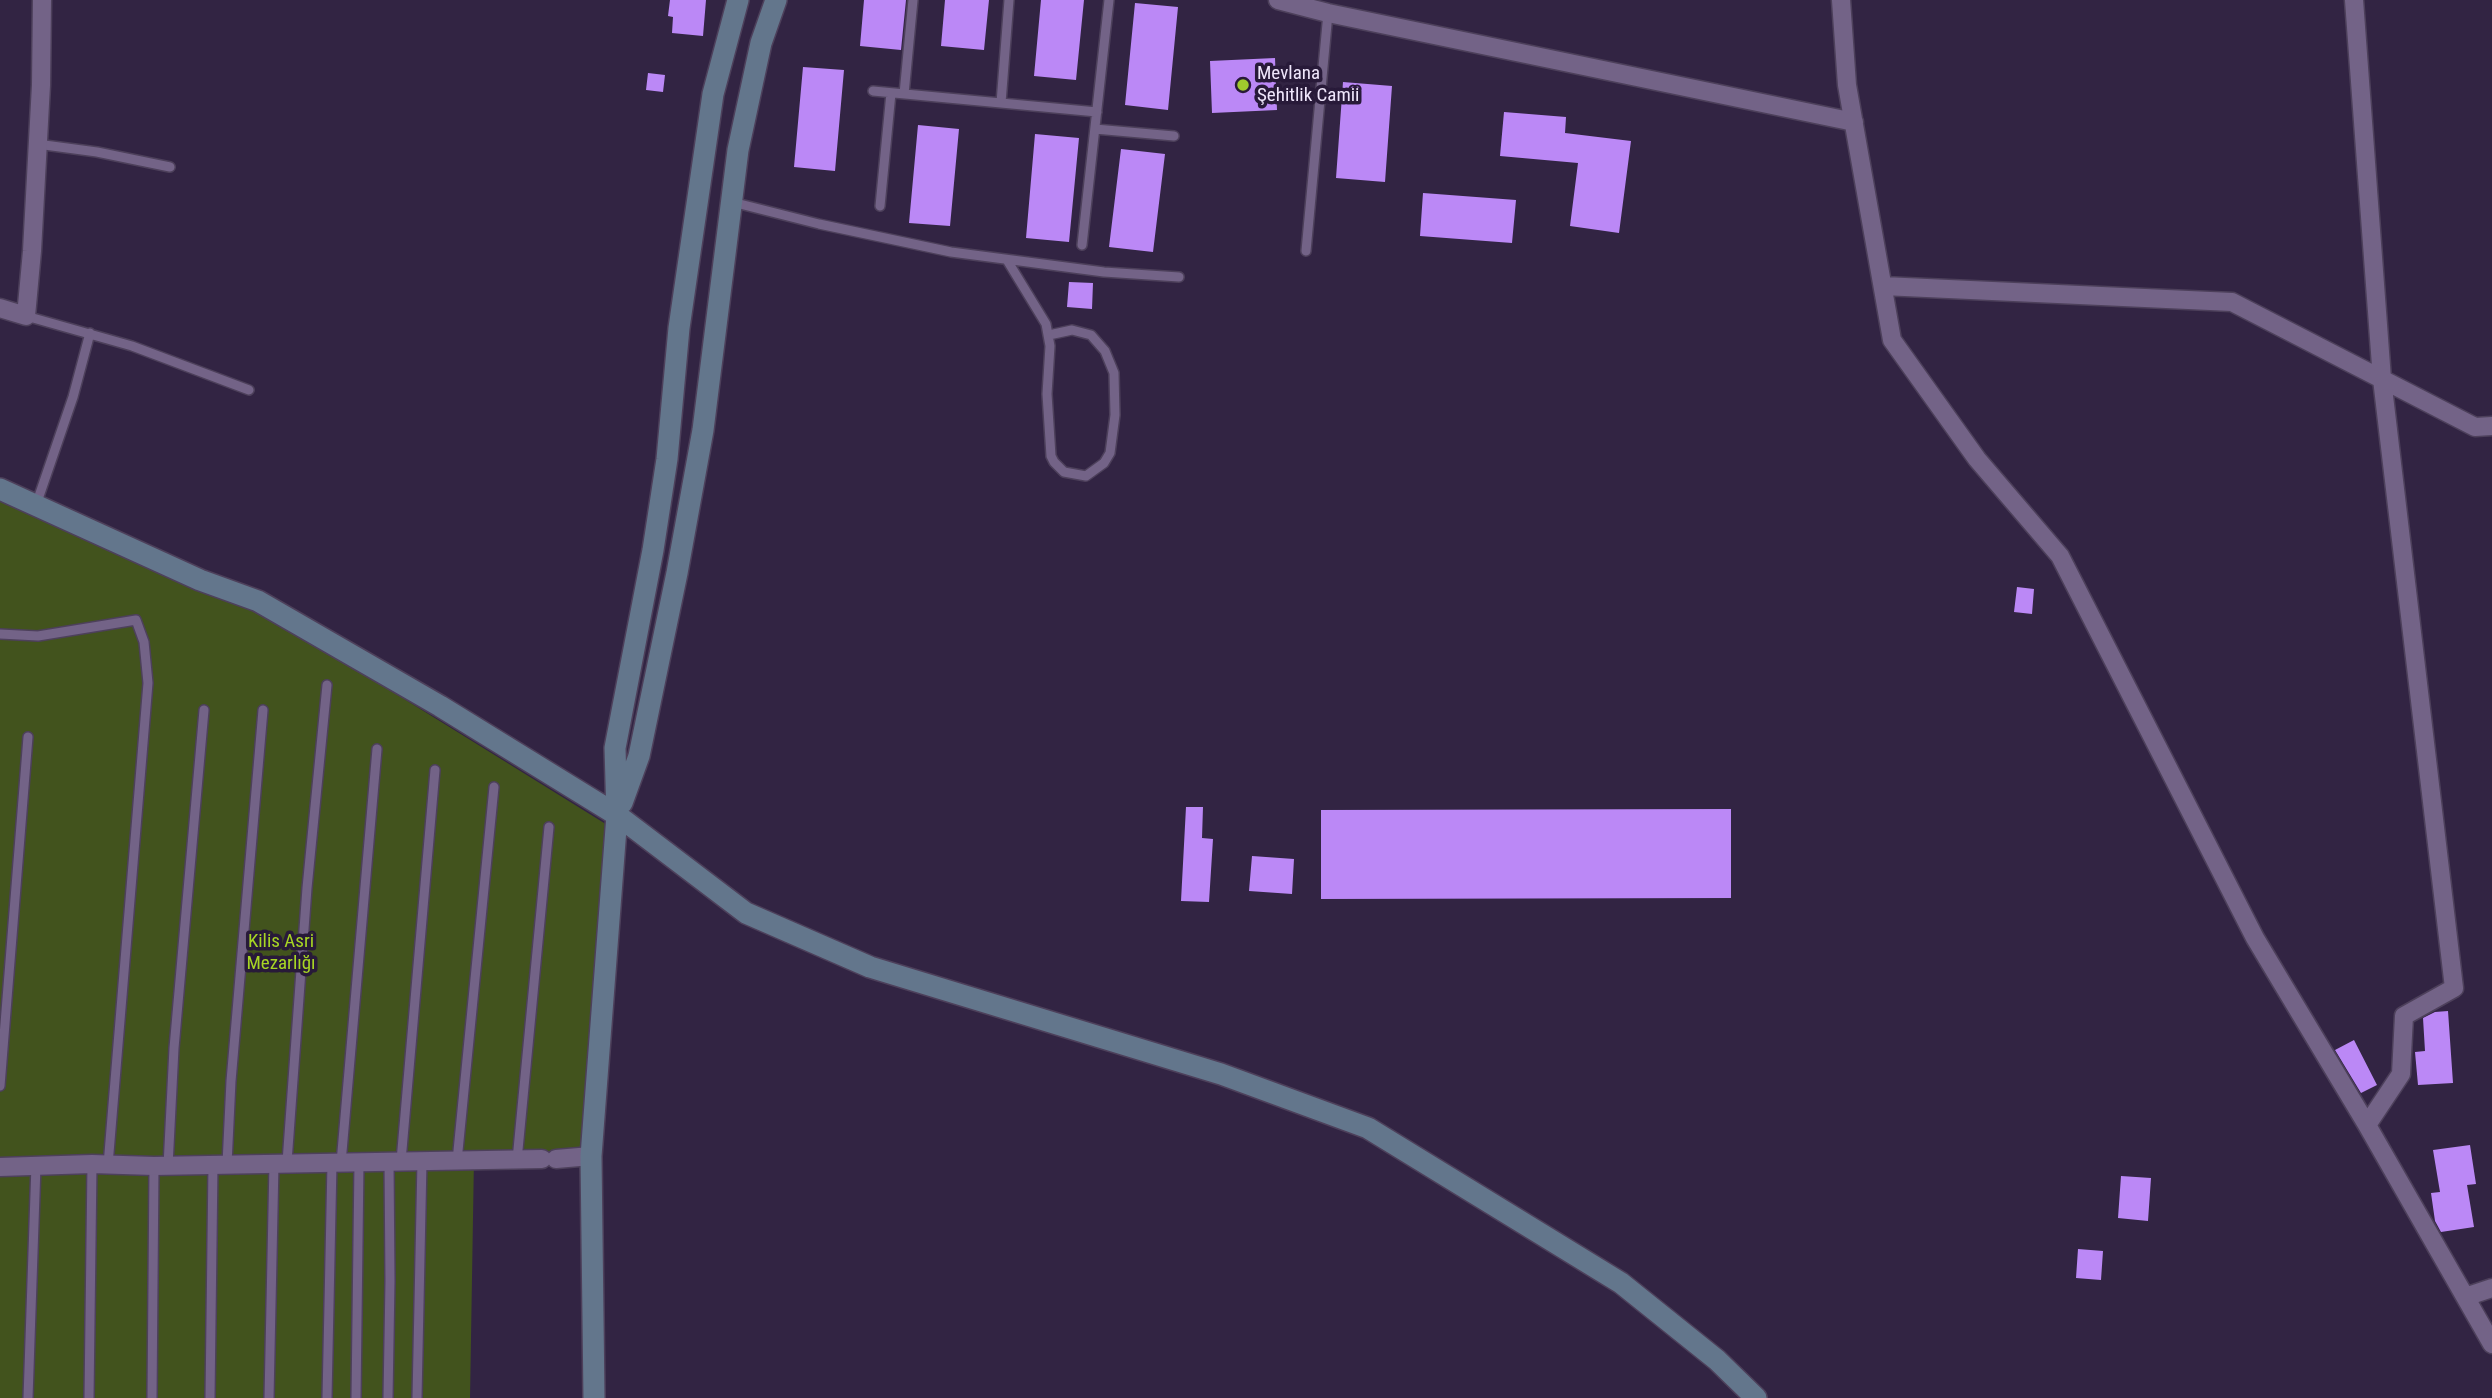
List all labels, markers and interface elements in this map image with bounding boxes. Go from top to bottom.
place label: Mevlana Şehitlik Camii [1257,63,1359,107]
marker: Mevlana Şehitlik Camii [1235,77,1251,93]
park label: Kilis Asri Mezarlığı [246,931,316,975]

